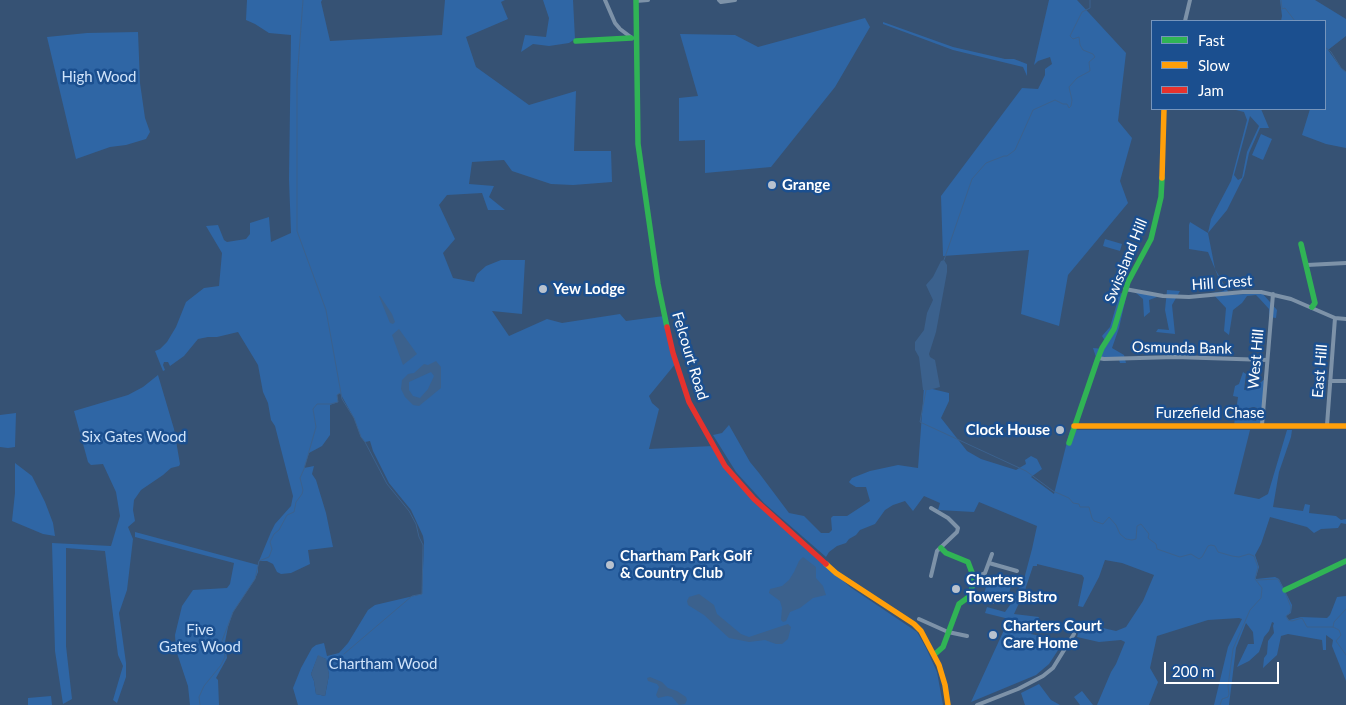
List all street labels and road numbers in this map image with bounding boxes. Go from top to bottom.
street label: Swissland Hill [1101,216,1151,306]
street label: Hill Crest [1191,272,1253,294]
street label: Felcourt Road [668,310,712,402]
street label: West Hill [1244,328,1268,390]
street label: Osmunda Bank [1132,338,1232,358]
street label: East Hill [1309,343,1331,399]
street label: Furzefield Chase [1156,404,1264,422]

